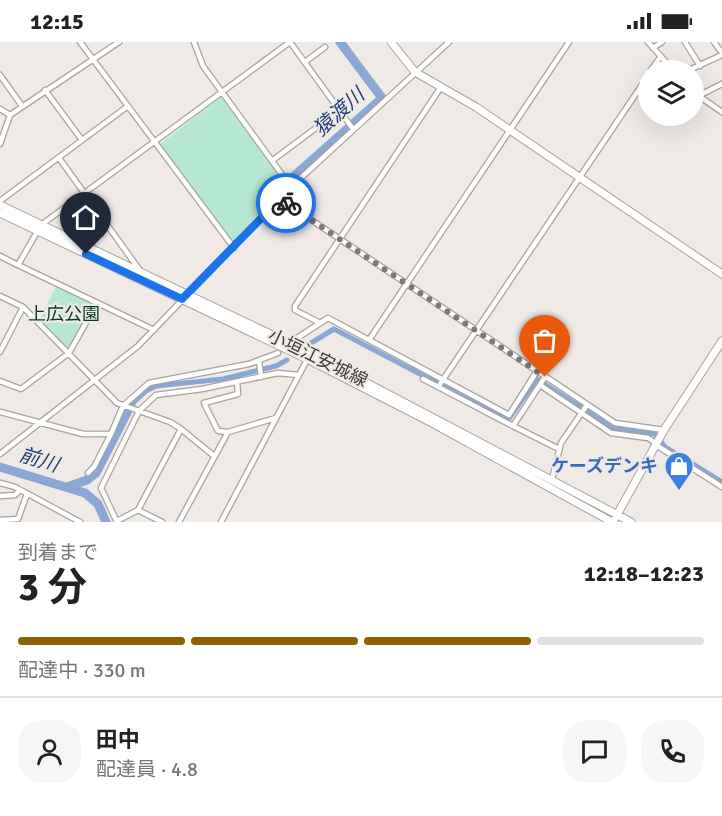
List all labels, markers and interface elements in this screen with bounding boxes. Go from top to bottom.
text: 12:15 [30,8,84,35]
map controls [638,60,704,126]
button: layers [638,60,704,126]
water label: 猿渡川 [308,81,371,141]
courier [256,173,316,233]
icon: bike [270,187,303,220]
pin [60,192,111,254]
icon: home [69,201,102,234]
park label: 上広公園 [28,303,100,325]
pin [519,315,570,377]
street label: 小垣江安城線 [265,324,371,392]
icon: bag [528,324,561,357]
water label: 前川 [16,442,64,478]
shop icon: ケーズデンキ [663,450,695,492]
place label: ケーズデンキ [551,455,658,477]
text: 到着まで [18,540,98,565]
text: 12:18–12:23 [584,560,704,587]
text: 3 分 [18,563,87,611]
text: 配達中 · 330 m [18,658,146,683]
button: person [18,720,81,783]
button: chat [563,720,626,783]
button: phone [641,720,704,783]
text: 田中 [96,726,140,753]
text: 配達員 · 4.8 [96,757,198,782]

